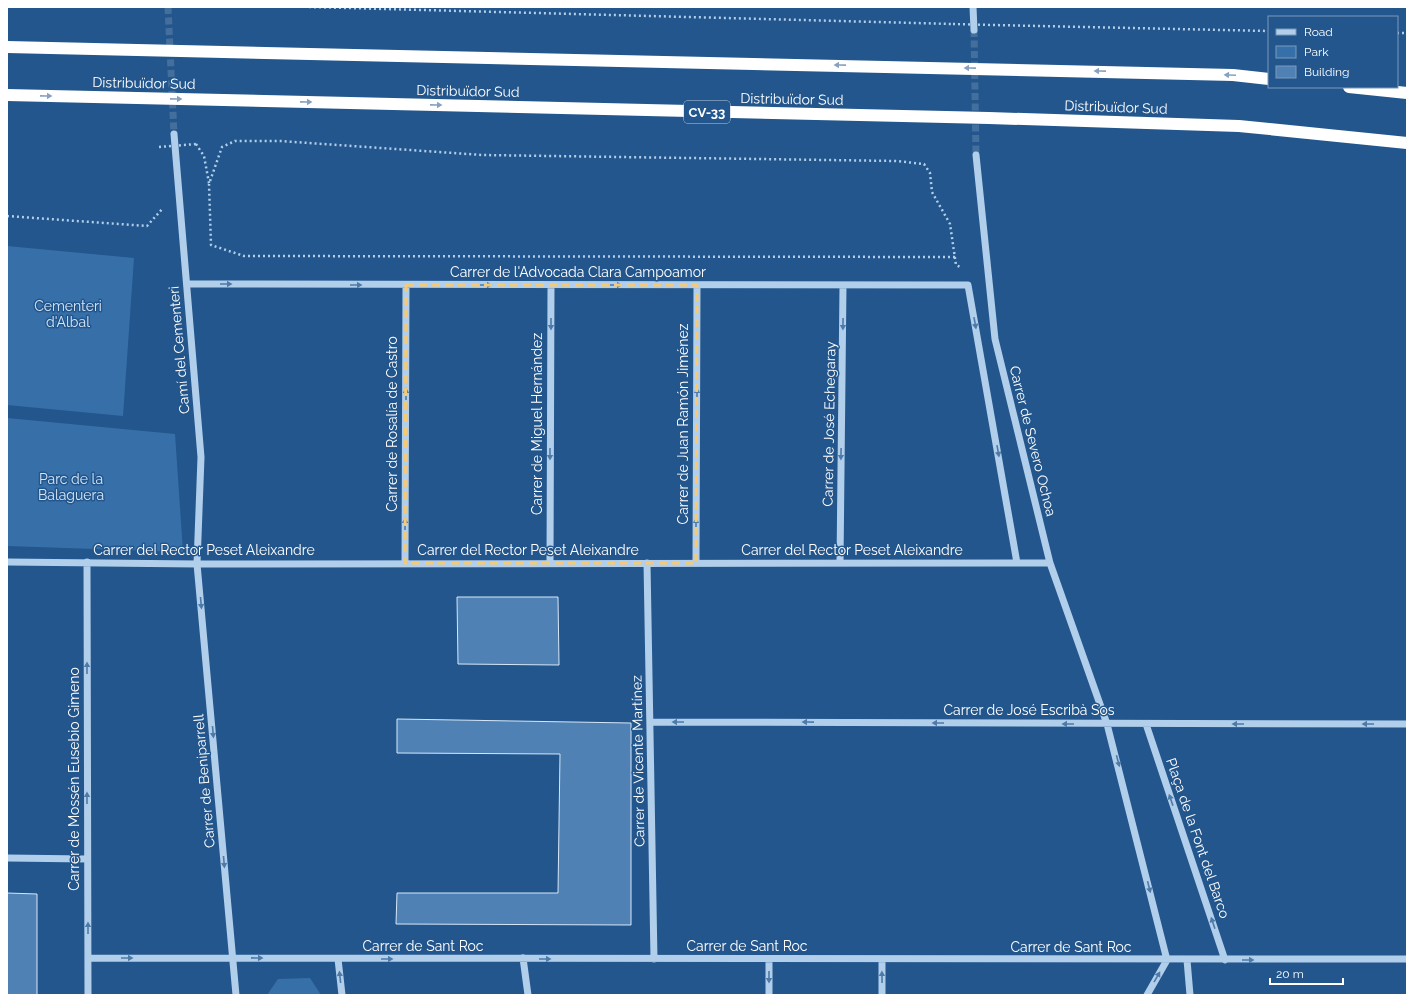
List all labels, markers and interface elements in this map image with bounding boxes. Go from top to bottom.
legend [1268,16,1398,88]
text: Road [1304,25,1333,39]
text: Park [1304,45,1329,59]
one-way arrow [833,62,846,68]
one-way arrow [963,65,976,71]
text: Building [1304,65,1350,79]
one-way arrow [1094,68,1106,75]
one-way arrow [1223,72,1236,78]
street label: Distribuïdor Sud [92,74,196,92]
street label: Distribuïdor Sud [416,82,520,100]
street label: Distribuïdor Sud [740,90,844,108]
one-way arrow [40,93,53,99]
one-way arrow [170,96,183,102]
street label: Distribuïdor Sud [1064,97,1168,117]
one-way arrow [300,99,313,105]
road number: CV-33 [684,101,730,123]
one-way arrow [430,102,443,108]
street label: Carrer de l'Advocada Clara Campoamor [450,264,706,280]
one-way arrow [220,281,233,287]
one-way arrow [350,282,363,288]
one-way arrow [480,282,493,288]
one-way arrow [610,282,623,288]
street label: Camí del Cementeri [165,285,193,415]
park label: Cementeri d'Albal [34,298,102,330]
one-way arrow [972,317,978,329]
one-way arrow [548,318,554,331]
one-way arrow [839,318,846,330]
street label: Carrer de Juan Ramón Jiménez [675,323,691,524]
street label: Carrer de Miguel Hernández [529,333,545,515]
street label: Carrer de Rosalía de Castro [384,336,400,512]
street label: Carrer de José Echegaray [820,341,838,507]
street label: Carrer de Severo Ochoa [1007,364,1059,518]
one-way arrow [403,387,409,400]
one-way arrow [694,387,700,400]
one-way arrow [995,445,1001,457]
one-way arrow [547,448,553,461]
one-way arrow [838,448,844,461]
park label: Parc de la Balaguera [38,471,104,503]
one-way arrow [402,517,408,530]
one-way arrow [693,517,699,530]
street label: Carrer del Rector Peset Aleixandre [93,542,315,558]
street label: Carrer del Rector Peset Aleixandre [417,542,639,558]
street label: Carrer del Rector Peset Aleixandre [741,542,963,558]
one-way arrow [198,597,204,609]
one-way arrow [84,661,90,674]
street label: Carrer de Mossén Eusebio Gimeno [66,667,82,891]
street label: Carrer de Vicente Martínez [629,675,647,847]
street label: Carrer de José Escribà Sos [943,702,1115,718]
street label: Carrer de Beniparrell [190,713,218,849]
one-way arrow [671,719,684,725]
one-way arrow [801,719,814,725]
one-way arrow [931,720,944,726]
one-way arrow [1061,721,1074,727]
one-way arrow [1231,721,1244,727]
one-way arrow [1361,721,1374,727]
one-way arrow [209,726,216,738]
one-way arrow [1115,755,1121,768]
street label: Plaça de la Font del Barco [1163,756,1233,920]
one-way arrow [84,791,90,804]
one-way arrow [1168,793,1174,805]
one-way arrow [221,856,227,868]
one-way arrow [1146,882,1152,894]
one-way arrow [1210,917,1216,929]
one-way arrow [85,921,91,934]
street label: Carrer de Sant Roc [362,938,484,954]
street label: Carrer de Sant Roc [686,938,808,954]
street label: Carrer de Sant Roc [1010,939,1132,955]
one-way arrow [121,955,134,961]
one-way arrow [251,955,264,961]
one-way arrow [381,956,394,962]
one-way arrow [539,956,552,962]
one-way arrow [1242,957,1255,963]
scale bar [1270,960,1343,986]
text: 20 m [1276,967,1304,981]
one-way arrow [879,970,885,983]
one-way arrow [337,971,343,983]
one-way arrow [766,971,772,984]
one-way arrow [1153,972,1160,983]

